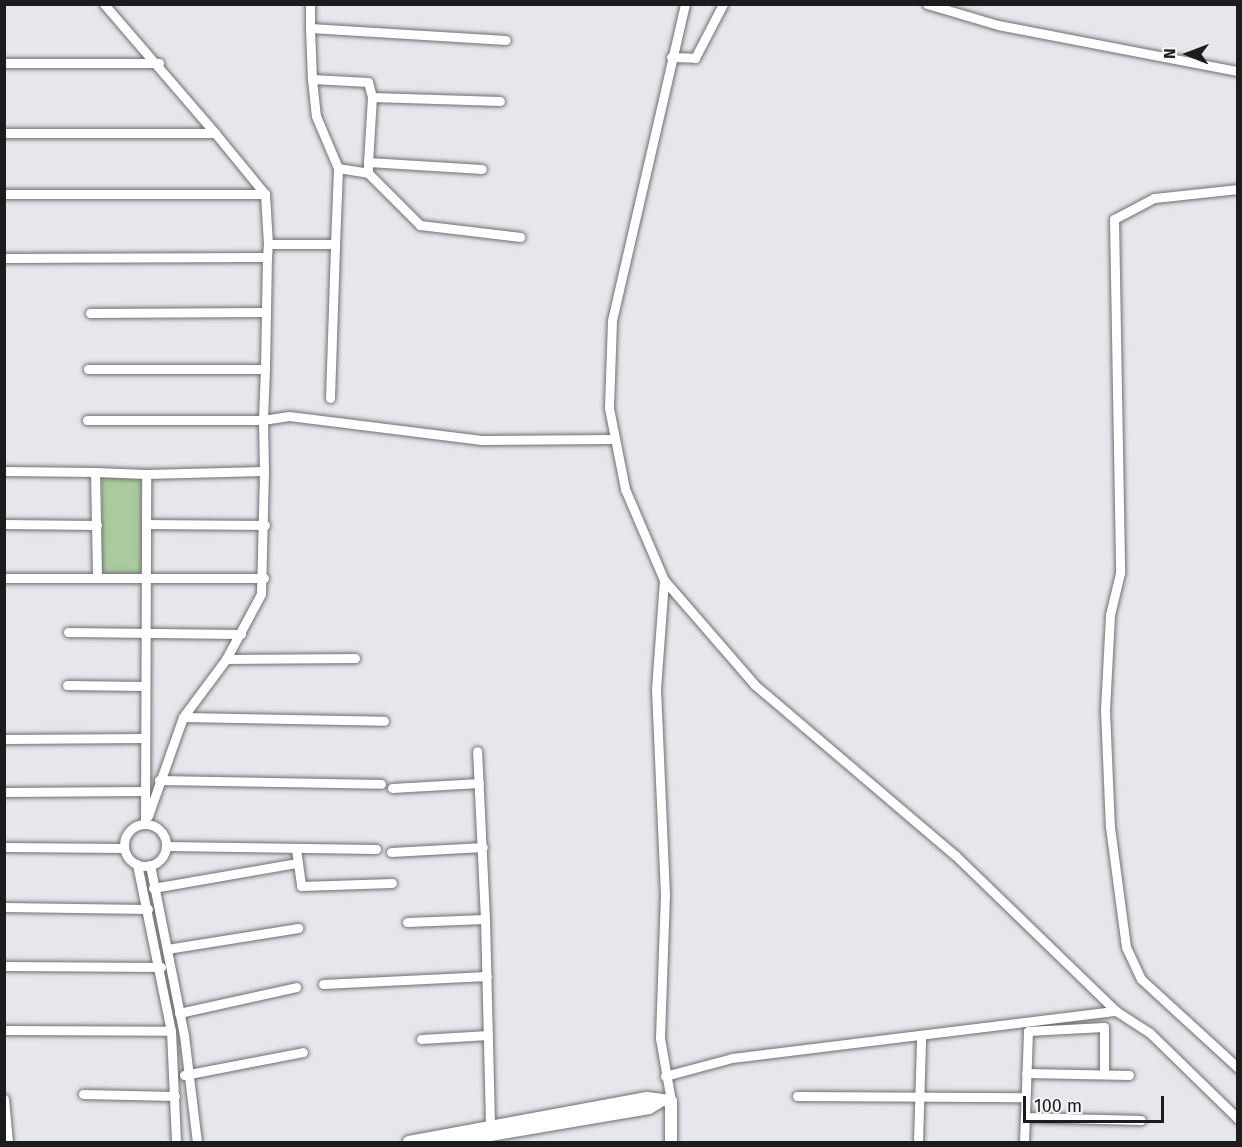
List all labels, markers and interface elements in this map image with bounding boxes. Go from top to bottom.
north arrow [1158,24,1218,84]
text: N [1160,48,1179,59]
scale bar [1026,1084,1167,1122]
text: 100 m [1034,1095,1082,1117]

